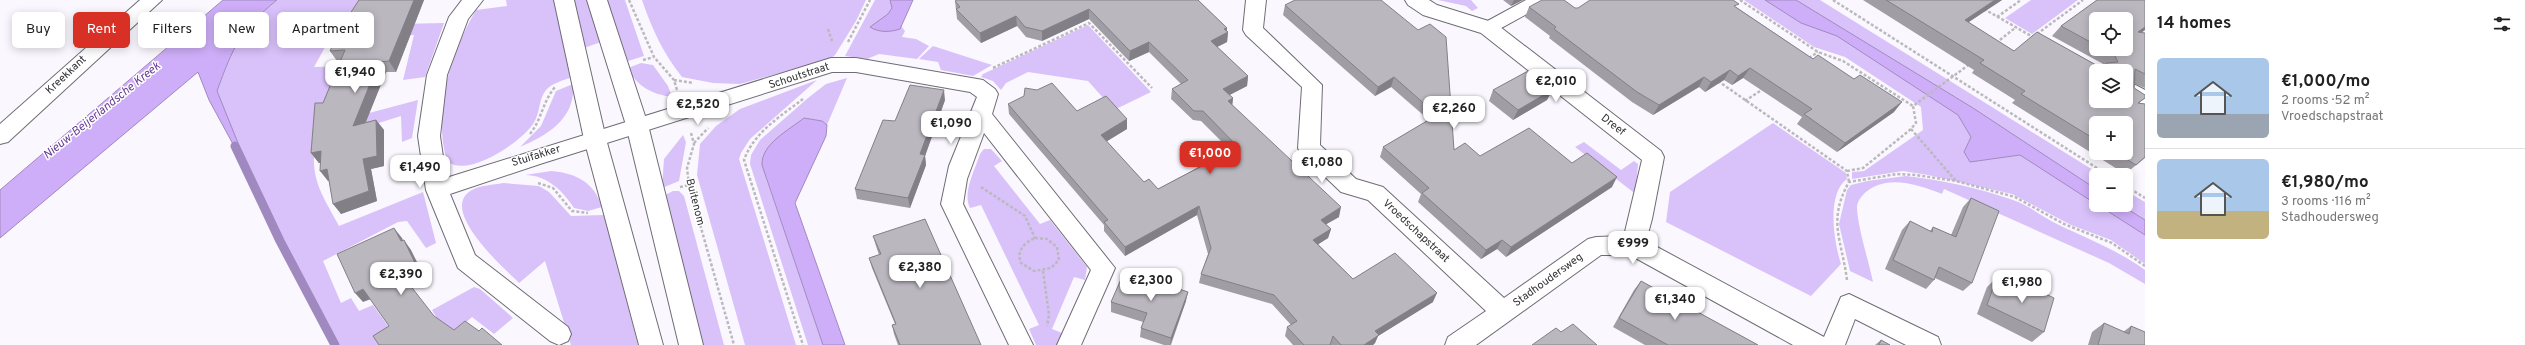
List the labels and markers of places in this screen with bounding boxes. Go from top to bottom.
pin: €1,940 [322,60,388,94]
pin: €2,010 [1523,69,1589,103]
pin: €2,520 [665,92,731,126]
pin: €2,260 [1421,96,1487,130]
pin: €1,090 [918,111,984,145]
pin: €1,000 [1177,141,1243,175]
pin: €1,080 [1289,150,1355,184]
pin: €1,490 [387,155,453,189]
pin: €999 [1609,231,1657,265]
pin: €2,380 [887,255,953,289]
pin: €2,390 [368,262,434,296]
pin: €2,300 [1118,268,1184,302]
pin: €1,980 [1989,270,2055,304]
pin: €1,340 [1642,287,1708,321]

